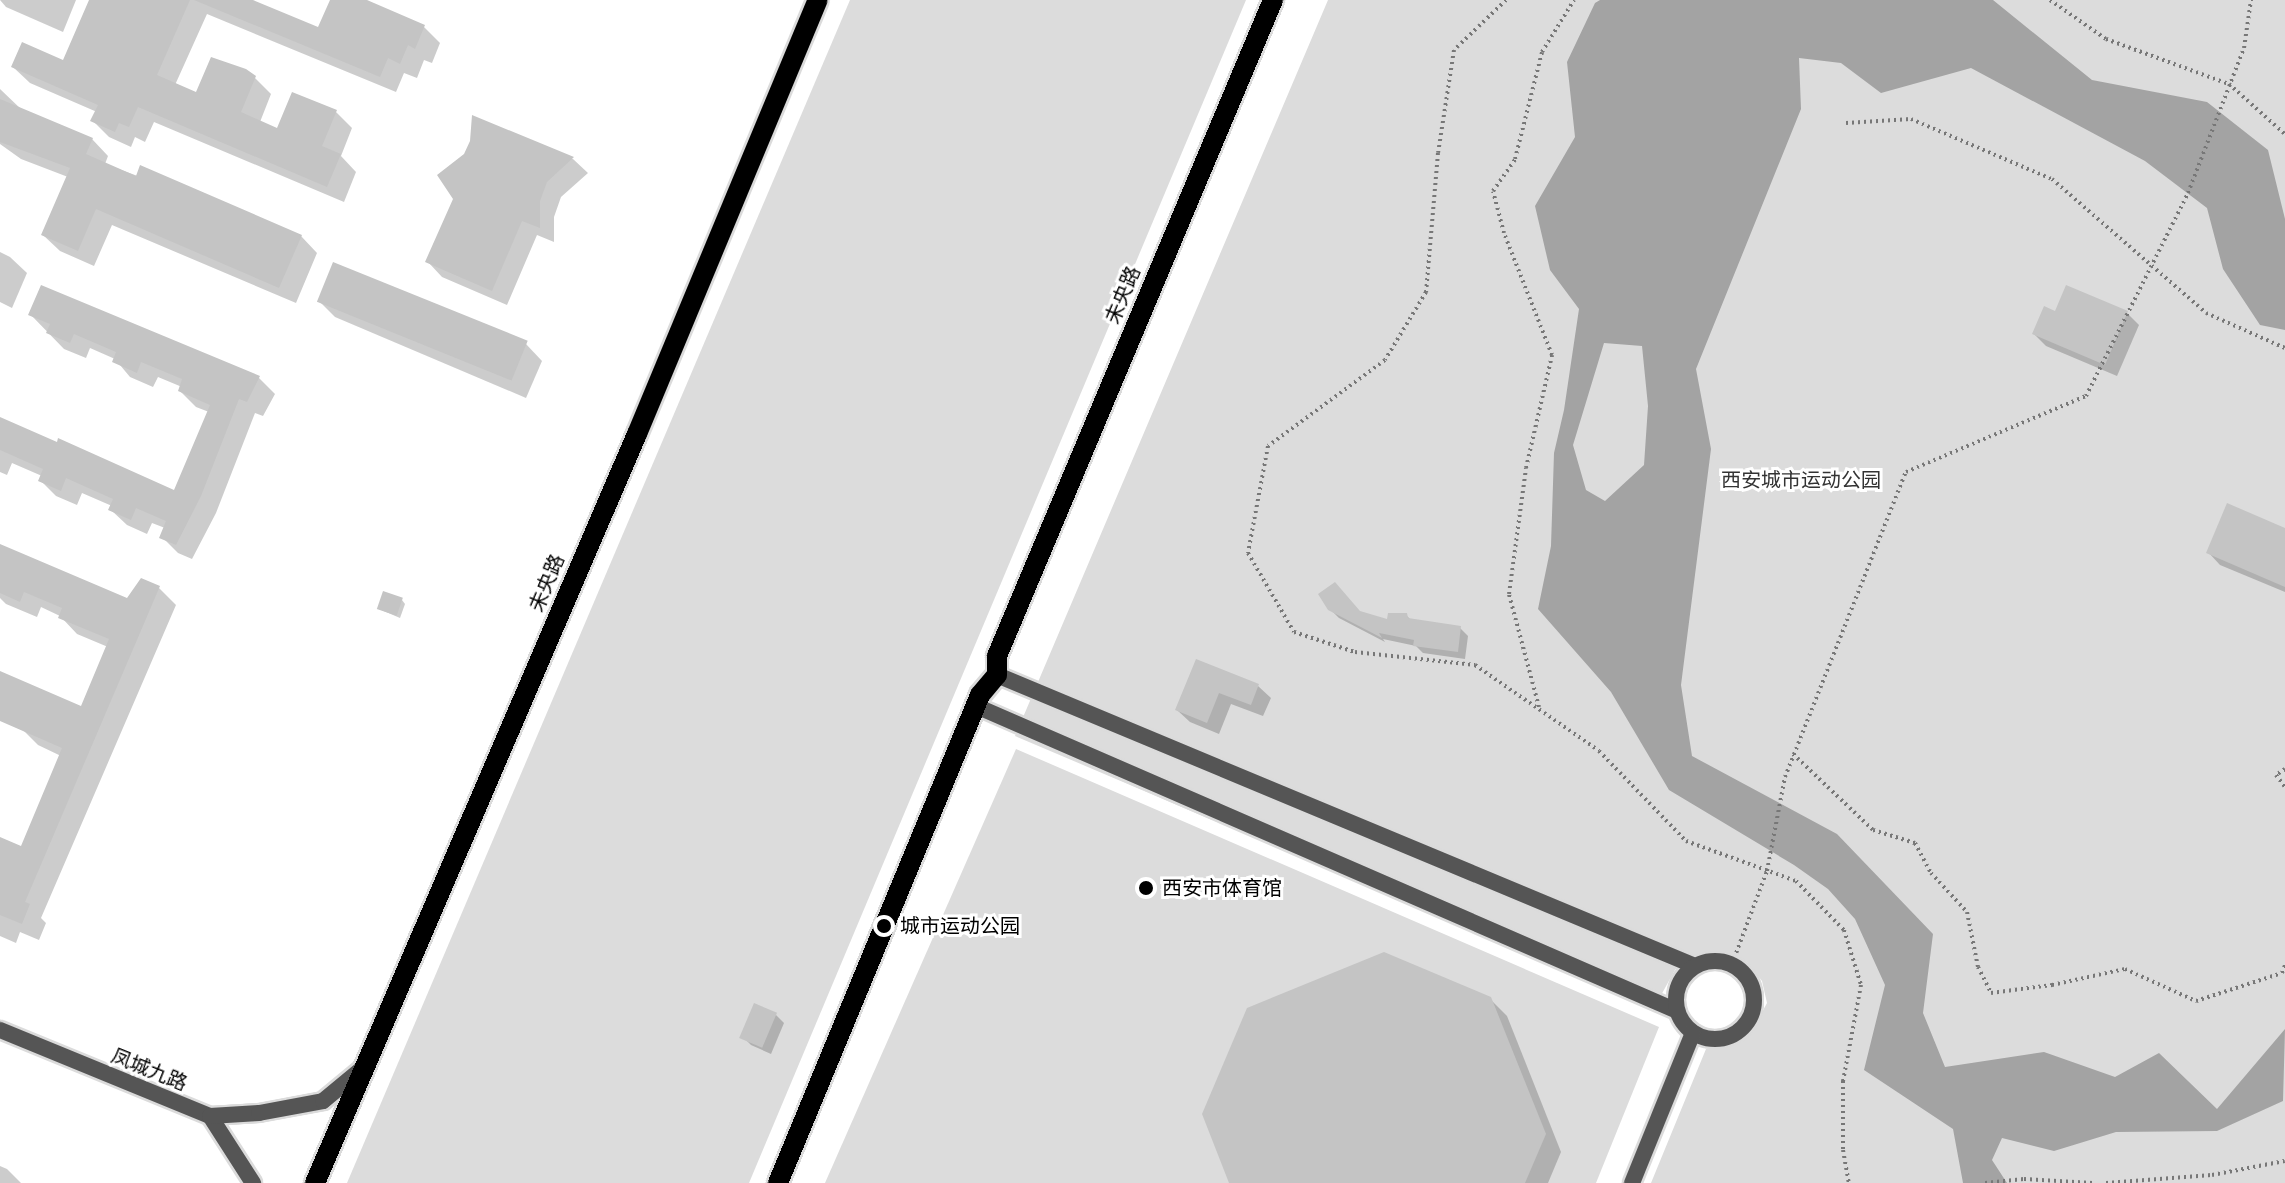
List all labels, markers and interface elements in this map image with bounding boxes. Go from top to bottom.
street label: 未央路 [1100,263,1146,327]
park label: 西安城市运动公园 [1721,468,1881,492]
street label: 未央路 [524,551,570,615]
place label: 西安市体育馆 [1162,876,1282,900]
marker: 西安市体育馆 [1137,879,1155,897]
place label: 城市运动公园 [900,914,1020,938]
marker: 城市运动公园 [875,917,893,935]
street label: 凤城九路 [107,1044,191,1096]

